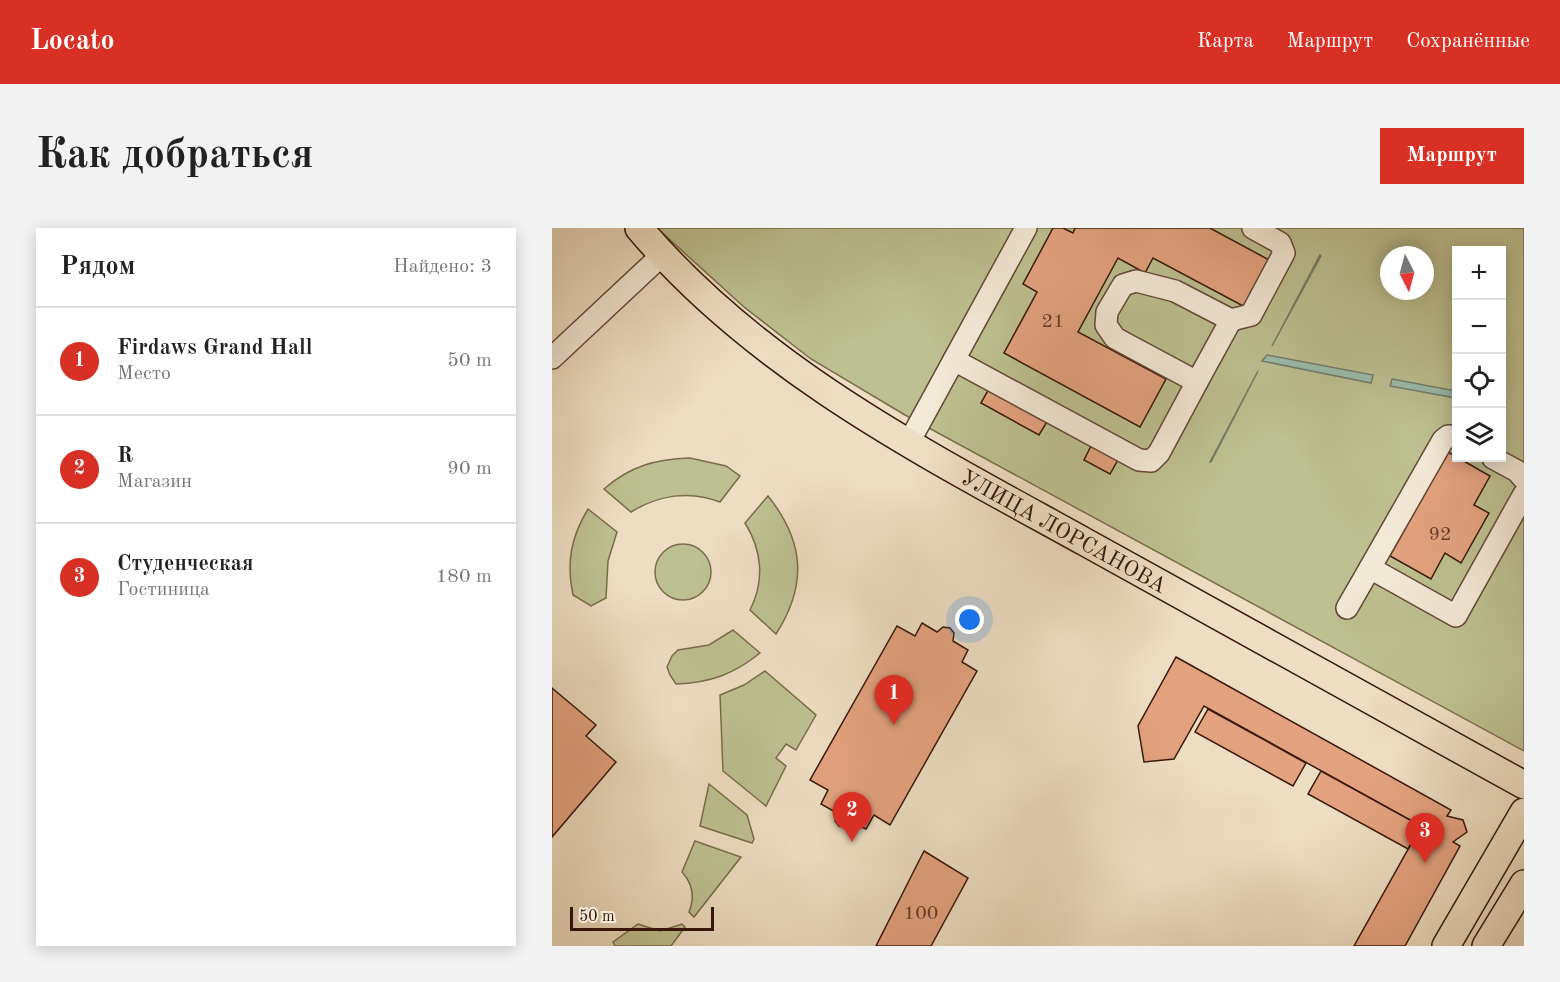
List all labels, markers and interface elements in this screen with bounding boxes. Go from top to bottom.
text: Locato [30,28,115,56]
text: Карта [1197,31,1254,52]
text: Маршрут [1287,31,1373,52]
text: Сохранённые [1406,31,1530,52]
button: Маршрут [1380,128,1524,184]
text: Как добраться [36,135,313,177]
north arrow [1380,246,1434,300]
map controls [1452,246,1506,462]
button: + [1452,246,1506,300]
text: Рядом [60,254,135,280]
text: Найдено: 3 [393,257,492,277]
button: − [1452,300,1506,354]
house number: 21 [1041,312,1065,332]
text: Firdaws Grand Hall [117,337,313,359]
text: 1 [74,351,85,371]
text: 50 m [447,351,492,371]
button: locate [1452,354,1506,408]
text: Место [117,364,171,384]
button: layers [1452,408,1506,462]
text: R [117,445,133,467]
text: 2 [74,459,85,479]
text: 90 m [447,459,492,479]
street label: УЛИЦА ЛОРСАНОВА [957,467,1170,598]
text: Магазин [117,472,192,492]
house number: 92 [1428,525,1452,545]
text: Студенческая [117,553,254,575]
text: 3 [74,567,85,587]
text: 180 m [436,567,492,587]
text: Гостиница [117,580,210,600]
your location [955,605,984,634]
pin: 1 [874,676,914,725]
pin: 2 [832,792,872,842]
pin: 3 [1406,814,1444,863]
scale bar [570,904,714,932]
house number: 100 [904,904,938,924]
text: 50 m [579,909,615,925]

